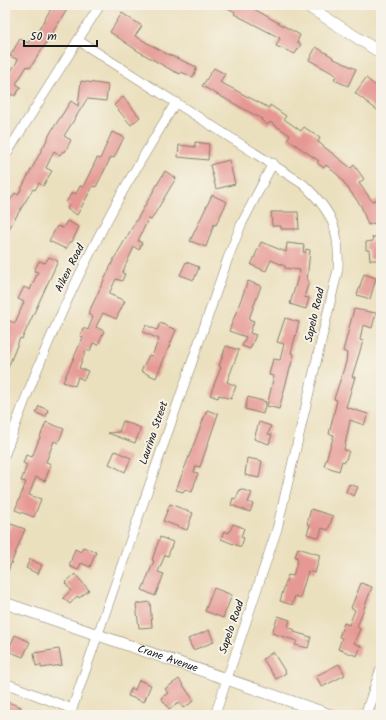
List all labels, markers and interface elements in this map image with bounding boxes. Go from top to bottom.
scale bar [24,22,97,48]
text: 50 m [30,27,57,46]
street label: Aiken Road [50,240,90,295]
street label: Sapelo Road [300,286,330,344]
street label: Laurina Street [135,398,174,467]
street label: Sapelo Road [214,597,250,656]
street label: Crane Avenue [135,640,200,678]

